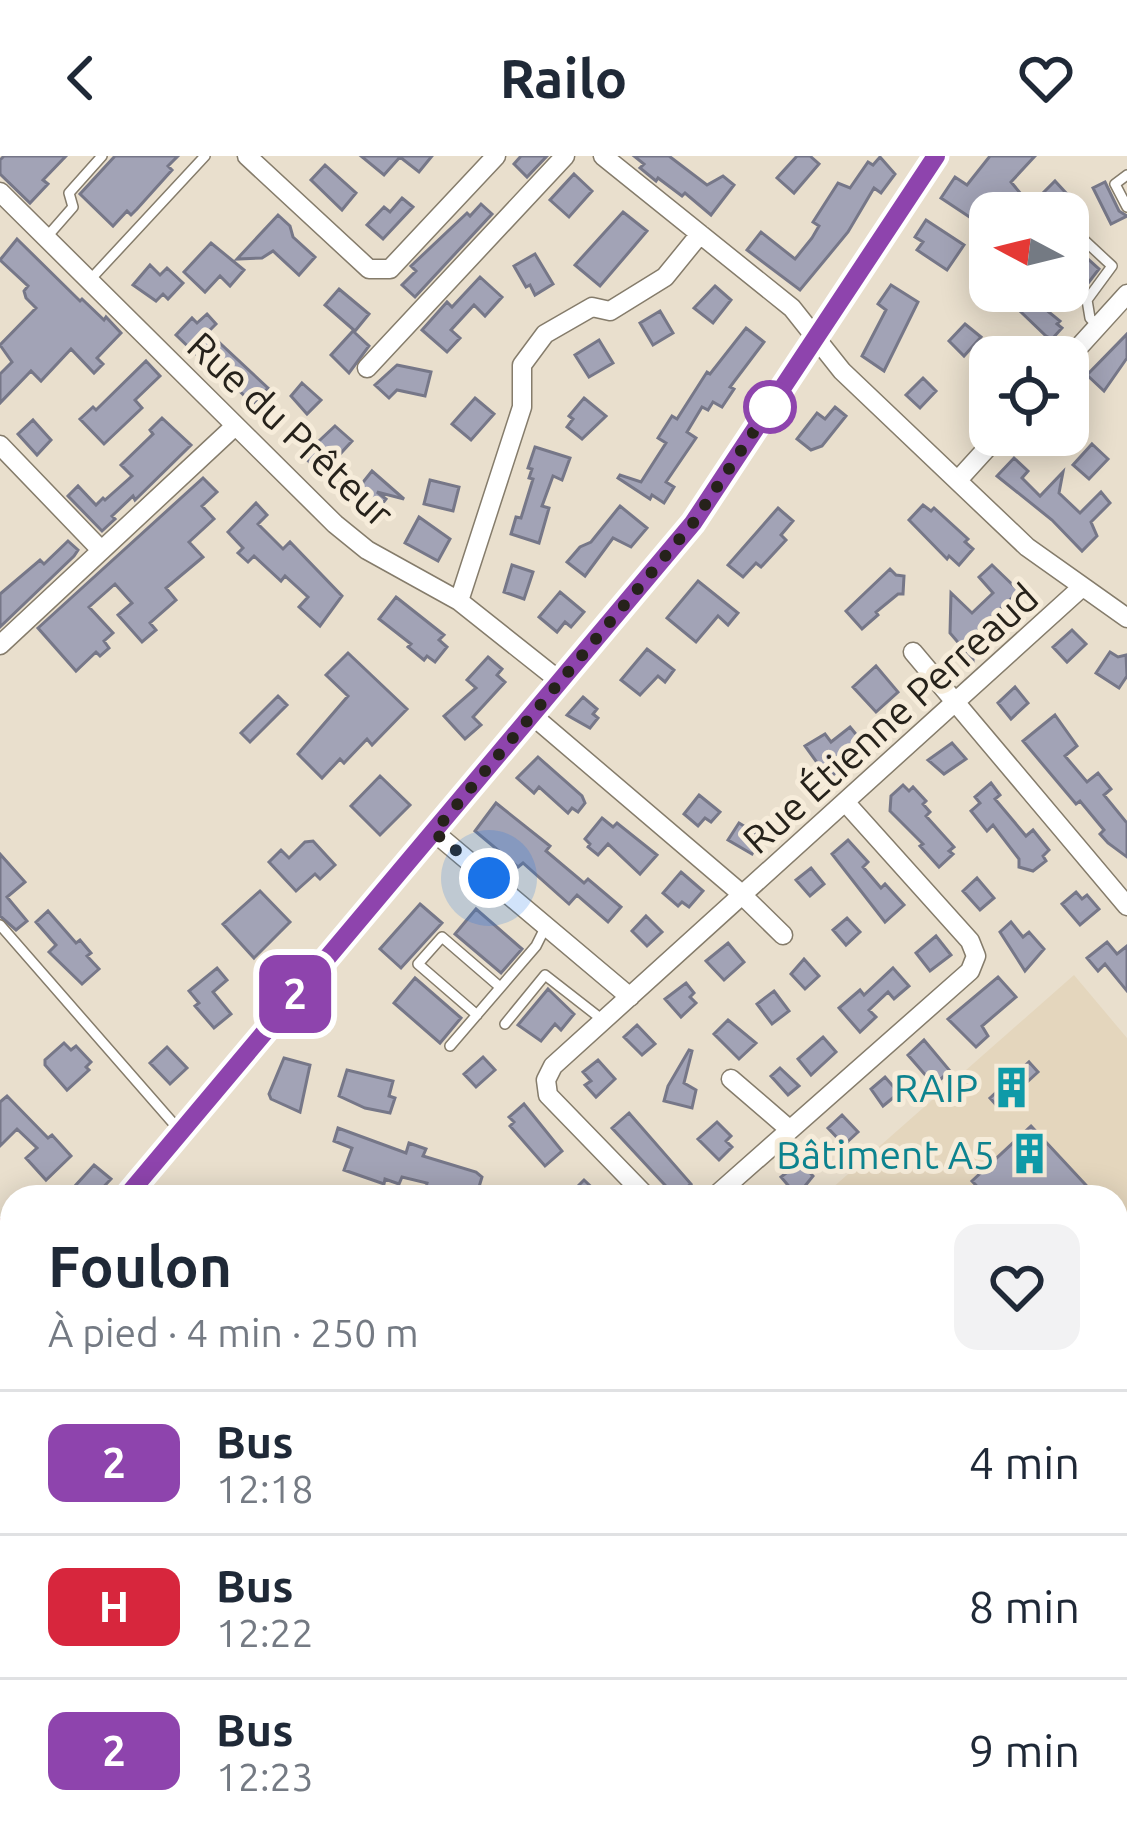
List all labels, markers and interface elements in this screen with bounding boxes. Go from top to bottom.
icon: back [48,45,114,111]
icon: heart [1013,45,1079,111]
text: Railo [500,48,627,108]
north arrow [969,192,1089,312]
map controls [969,192,1089,456]
street label: Rue du Prêteur [180,323,403,535]
button: locate [969,336,1089,456]
unlabelled marker [745,382,795,432]
street label: Rue Étienne Perreaud [734,574,1046,861]
your location [459,848,519,908]
line badge: 2 [256,955,334,1033]
text: 2 [283,970,307,1017]
building icon: RAIP [989,1064,1035,1110]
place label: RAIP [894,1066,978,1109]
building icon: Bâtiment A5 [1006,1131,1052,1177]
place label: Bâtiment A5 [776,1133,995,1176]
button: heart [954,1224,1080,1350]
text: Foulon [48,1234,232,1298]
text: À pied · 4 min · 250 m [48,1311,419,1354]
text: Bus [216,1416,293,1467]
text: 4 min [969,1437,1080,1488]
text: 2 [102,1439,126,1486]
text: 12:18 [216,1467,314,1510]
text: Bus [216,1560,293,1611]
text: 8 min [969,1581,1080,1632]
text: H [99,1583,129,1630]
text: 12:22 [216,1611,314,1654]
text: Bus [216,1704,293,1755]
text: 9 min [969,1725,1080,1776]
text: 2 [102,1727,126,1774]
text: 12:23 [216,1755,314,1798]

